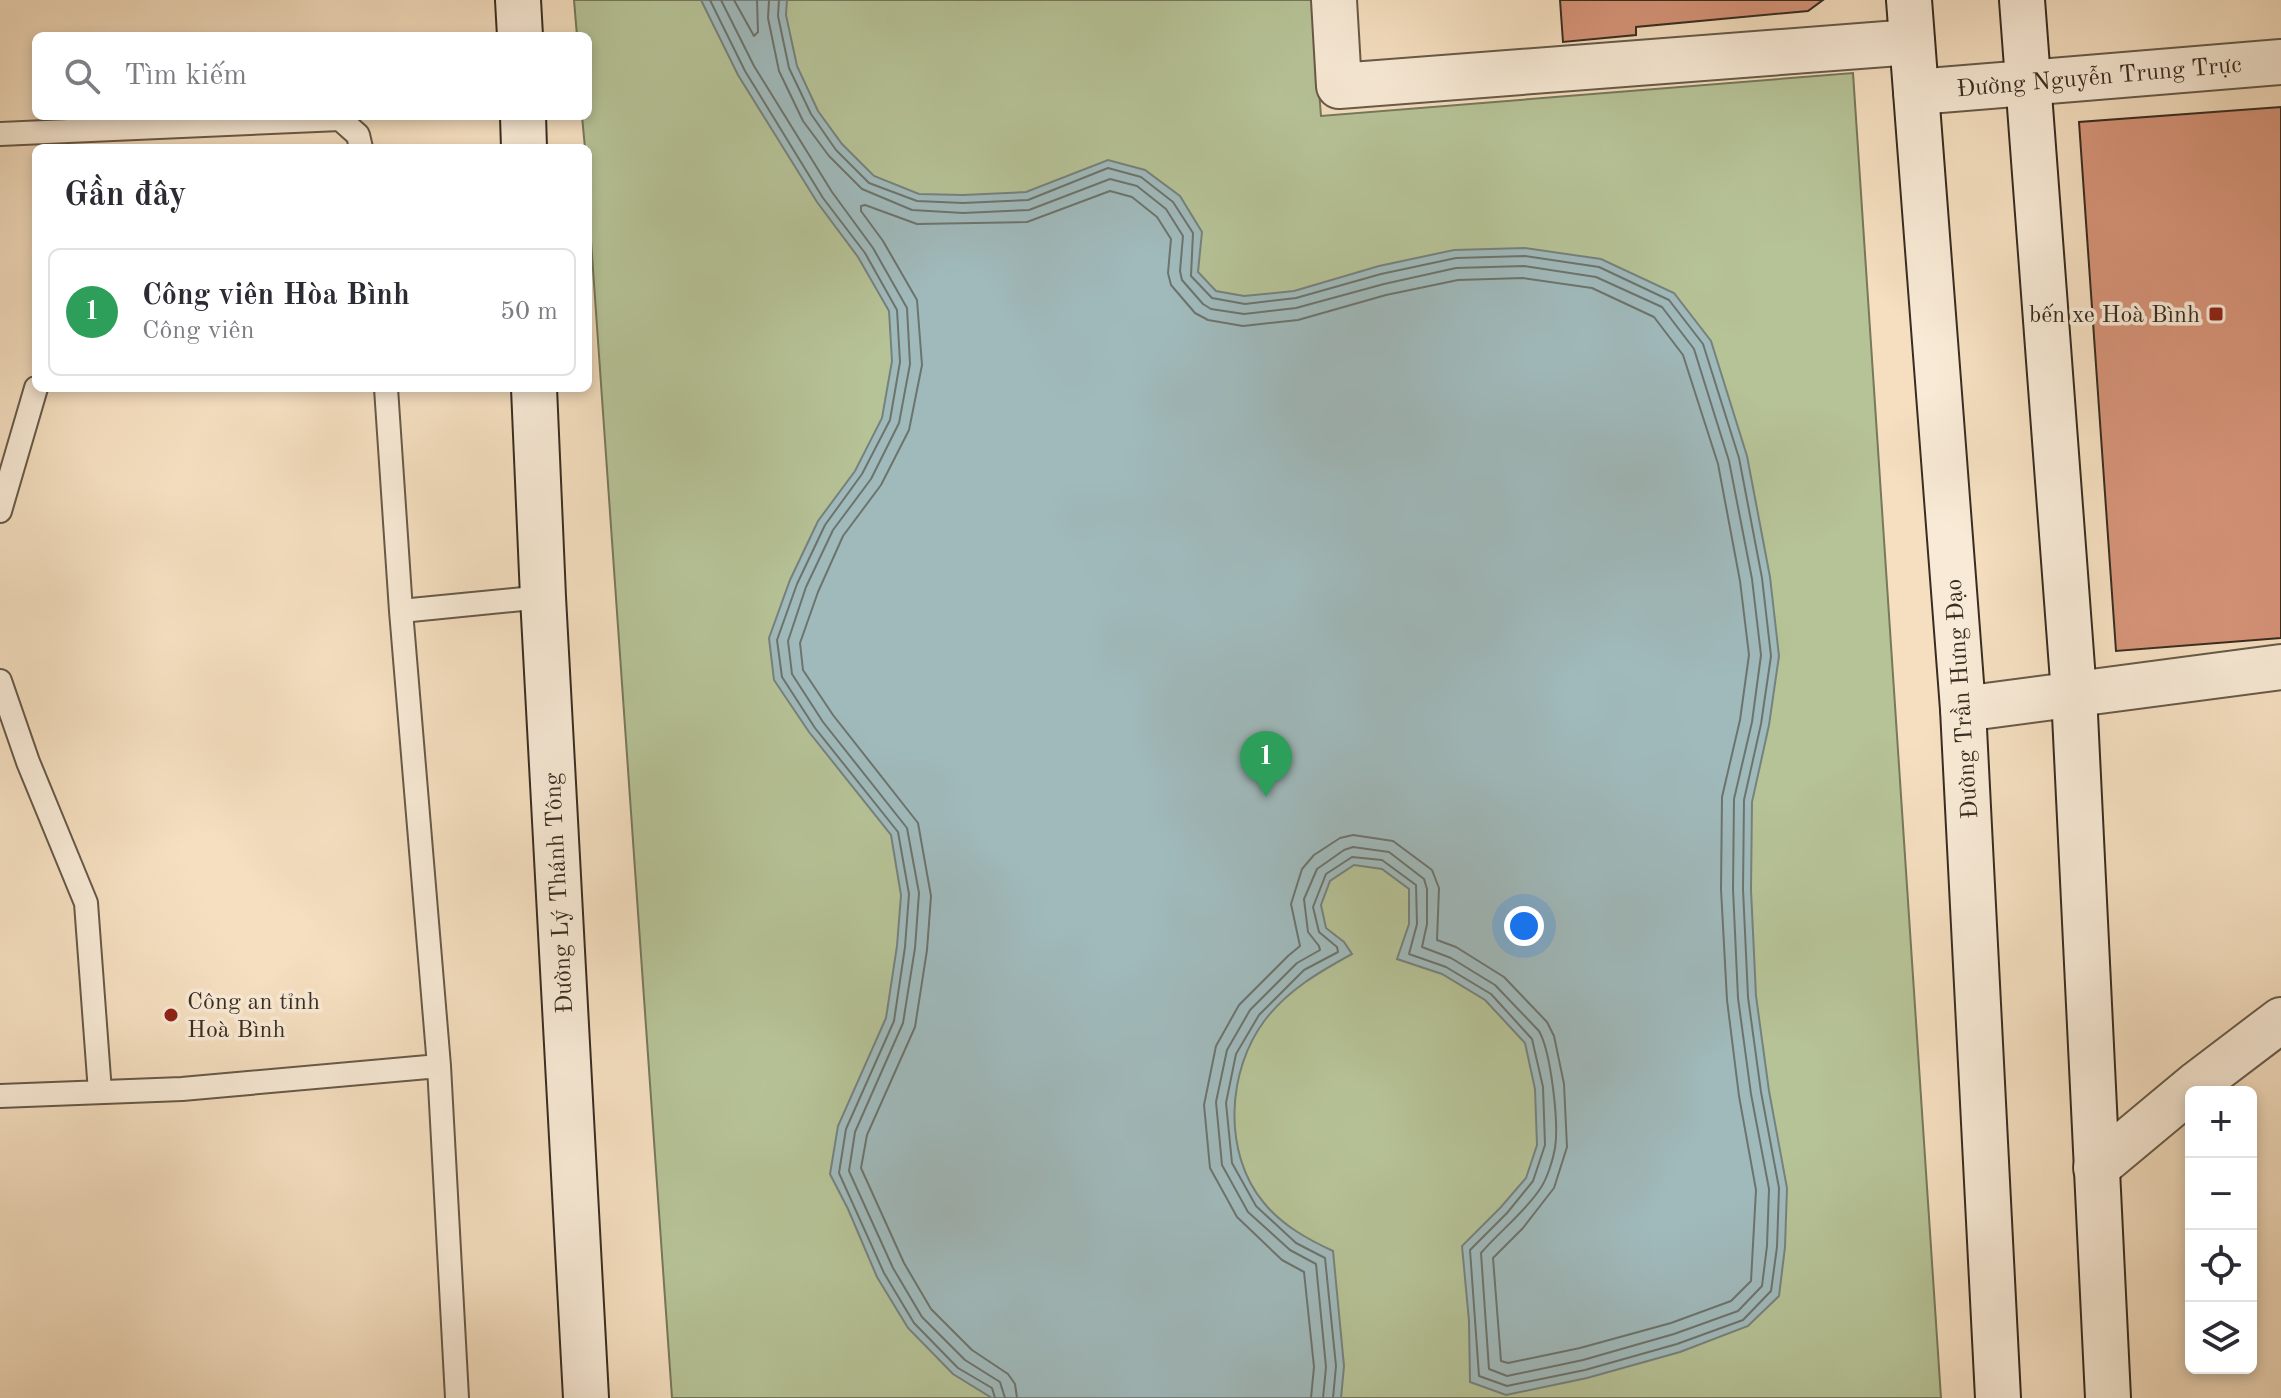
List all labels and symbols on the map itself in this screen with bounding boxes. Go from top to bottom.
street label: Đường Nguyễn Trung Trực [1956,52,2243,102]
place label: bến xe Hoà Bình [2029,303,2200,328]
marker: bến xe Hoà Bình [2207,305,2225,323]
street label: Đường Trần Hưng Đạo [1941,578,1983,820]
pin: 1 [1240,731,1292,797]
street label: Đường Lý Thánh Tông [542,772,578,1014]
your location [1504,906,1544,946]
place label: Công an tỉnh Hoà Bình [187,991,320,1043]
marker: Công an tỉnh Hoà Bình [162,1006,180,1024]

